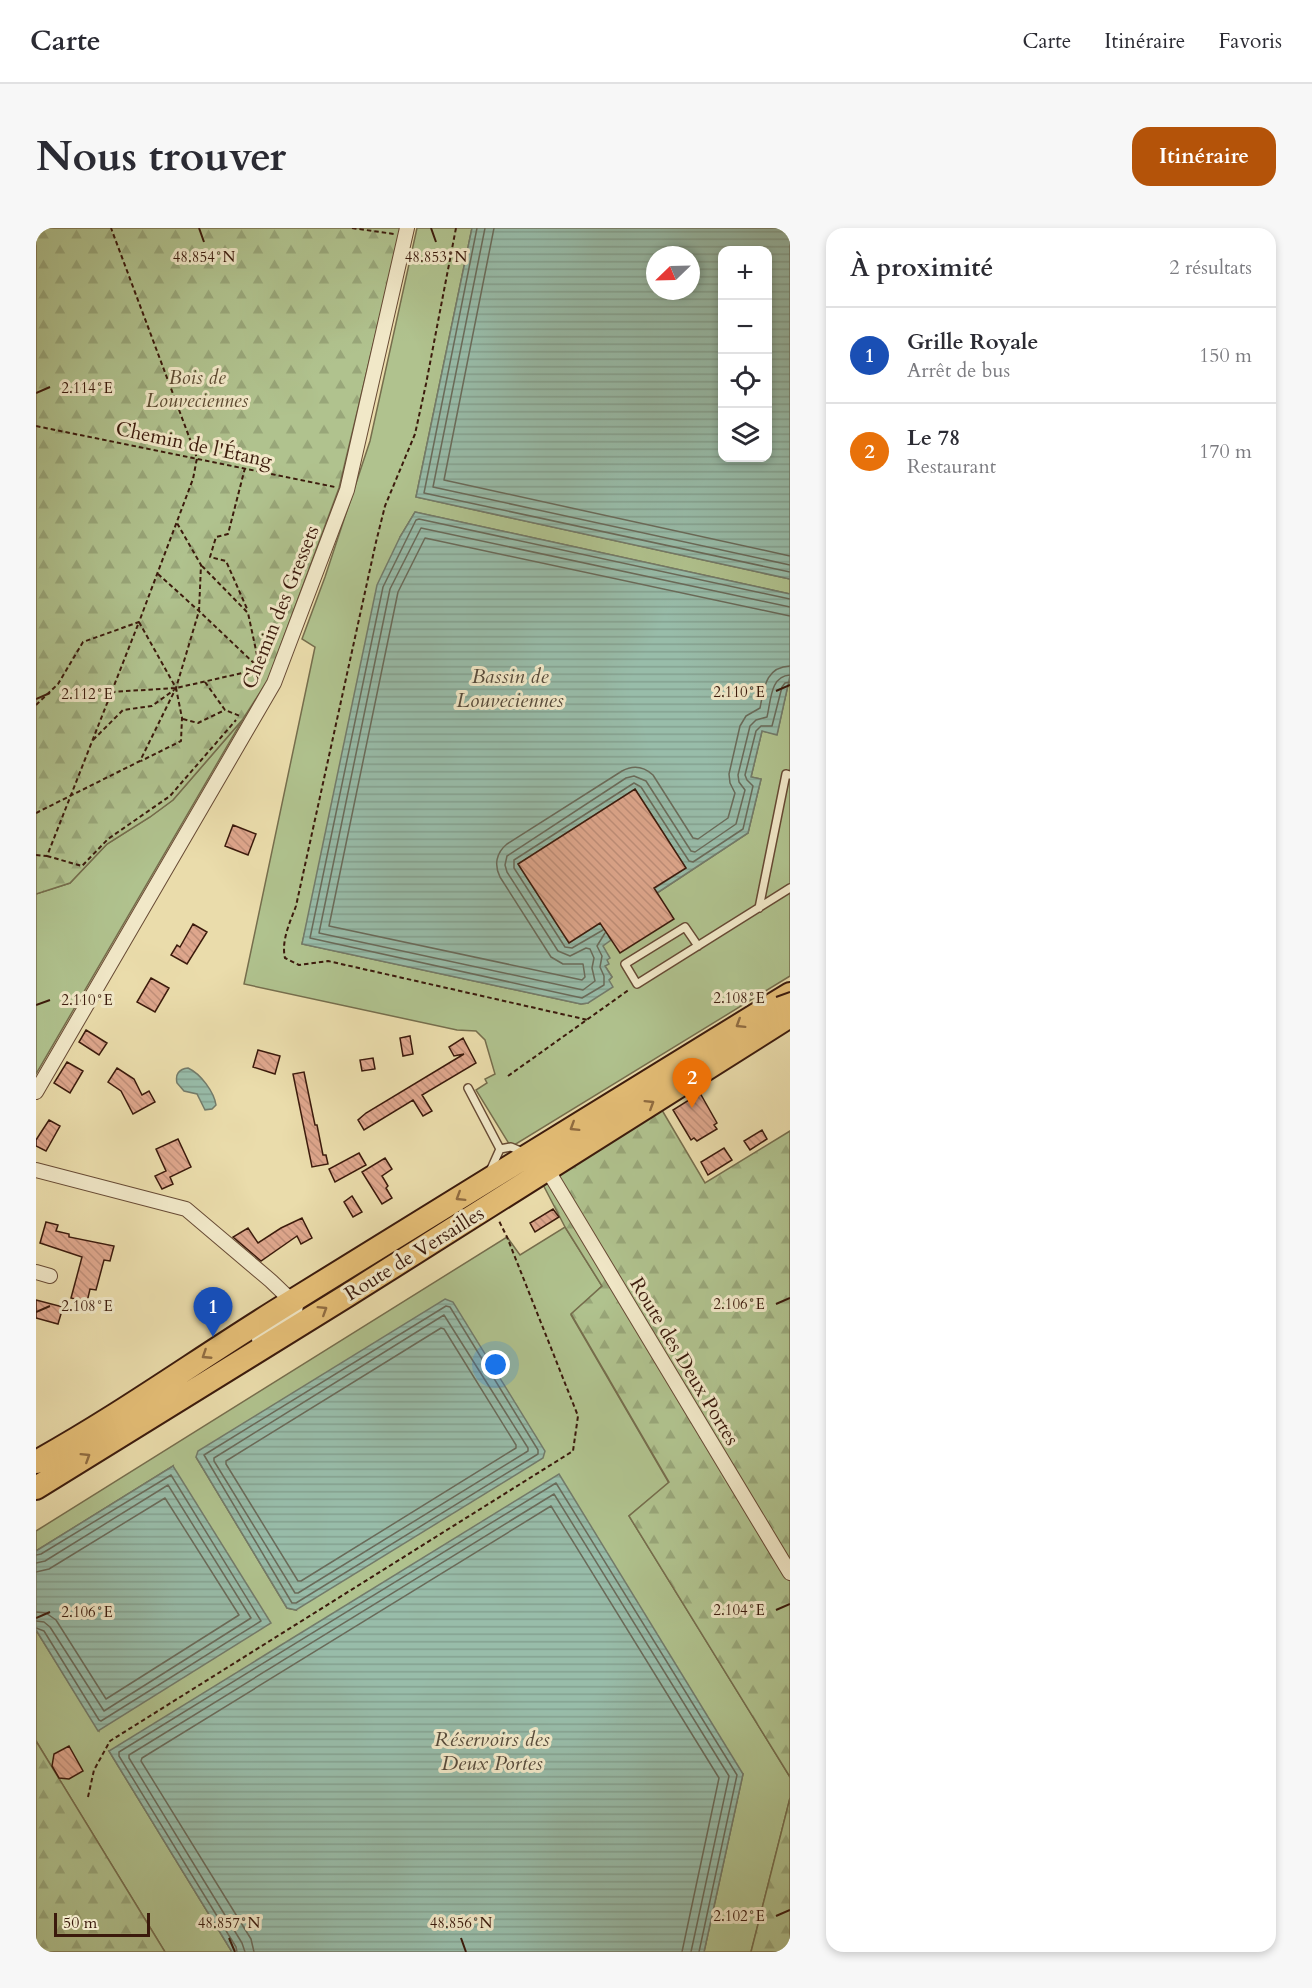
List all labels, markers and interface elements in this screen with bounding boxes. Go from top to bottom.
text: Carte [30,22,101,60]
text: Carte [1022,27,1071,56]
text: Itinéraire [1104,27,1185,56]
text: Favoris [1218,27,1282,56]
button: Itinéraire [1132,127,1276,186]
text: Nous trouver [36,128,286,185]
north arrow [646,246,700,300]
map controls [718,246,772,462]
button: + [718,246,772,300]
text: 48.854°N [173,247,236,267]
text: 48.853°N [405,247,468,267]
text: À proximité [850,250,993,285]
text: 2 résultats [1169,254,1252,281]
button: − [718,300,772,354]
text: Grille Royale [907,327,1038,357]
text: 1 [864,342,875,369]
text: 150 m [1199,342,1252,369]
button: locate [718,354,772,408]
text: Arrêt de bus [907,357,1010,384]
park label: Bois de Louveciennes [146,364,248,414]
text: 2.114°E [61,378,113,398]
button: layers [718,408,772,462]
street label: Chemin de l'Étang [113,415,275,474]
text: Le 78 [907,423,960,453]
text: 2 [864,438,875,465]
text: 170 m [1199,438,1252,465]
text: Restaurant [907,453,996,480]
street label: Chemin des Gressets [235,521,326,693]
water label: Bassin de Louveciennes [456,662,564,715]
text: 2.110°E [713,682,765,702]
text: 2.112°E [61,684,113,704]
text: 2.108°E [713,988,765,1008]
text: 2.110°E [61,990,113,1010]
one-way arrow [736,1017,746,1029]
pin: 2 [672,1058,712,1108]
one-way arrow [644,1100,654,1112]
one-way arrow [570,1119,580,1131]
one-way arrow [456,1189,466,1201]
street label: Route de Versailles [339,1200,489,1307]
street label: Route des Deux Portes [624,1272,746,1450]
pin: 1 [194,1288,232,1337]
text: 2.106°E [713,1294,765,1314]
text: 2.108°E [61,1296,113,1316]
one-way arrow [317,1306,327,1318]
one-way arrow [202,1347,212,1359]
your location [481,1350,510,1379]
one-way arrow [80,1453,90,1465]
text: 2.104°E [713,1600,765,1620]
text: 2.106°E [61,1602,113,1622]
water label: Réservoirs des Deux Portes [434,1725,550,1778]
text: 2.102°E [713,1906,765,1926]
scale bar [54,1910,150,1938]
text: 50 m [63,1912,97,1934]
text: 48.857°N [198,1913,261,1933]
text: 48.856°N [430,1913,493,1933]

